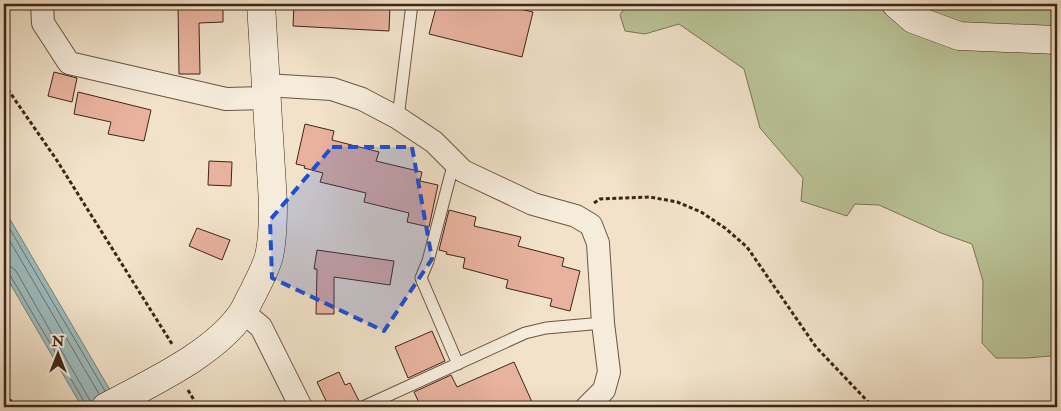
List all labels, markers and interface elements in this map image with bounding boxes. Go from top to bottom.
north arrow [32,328,82,378]
text: N [51,333,65,350]

